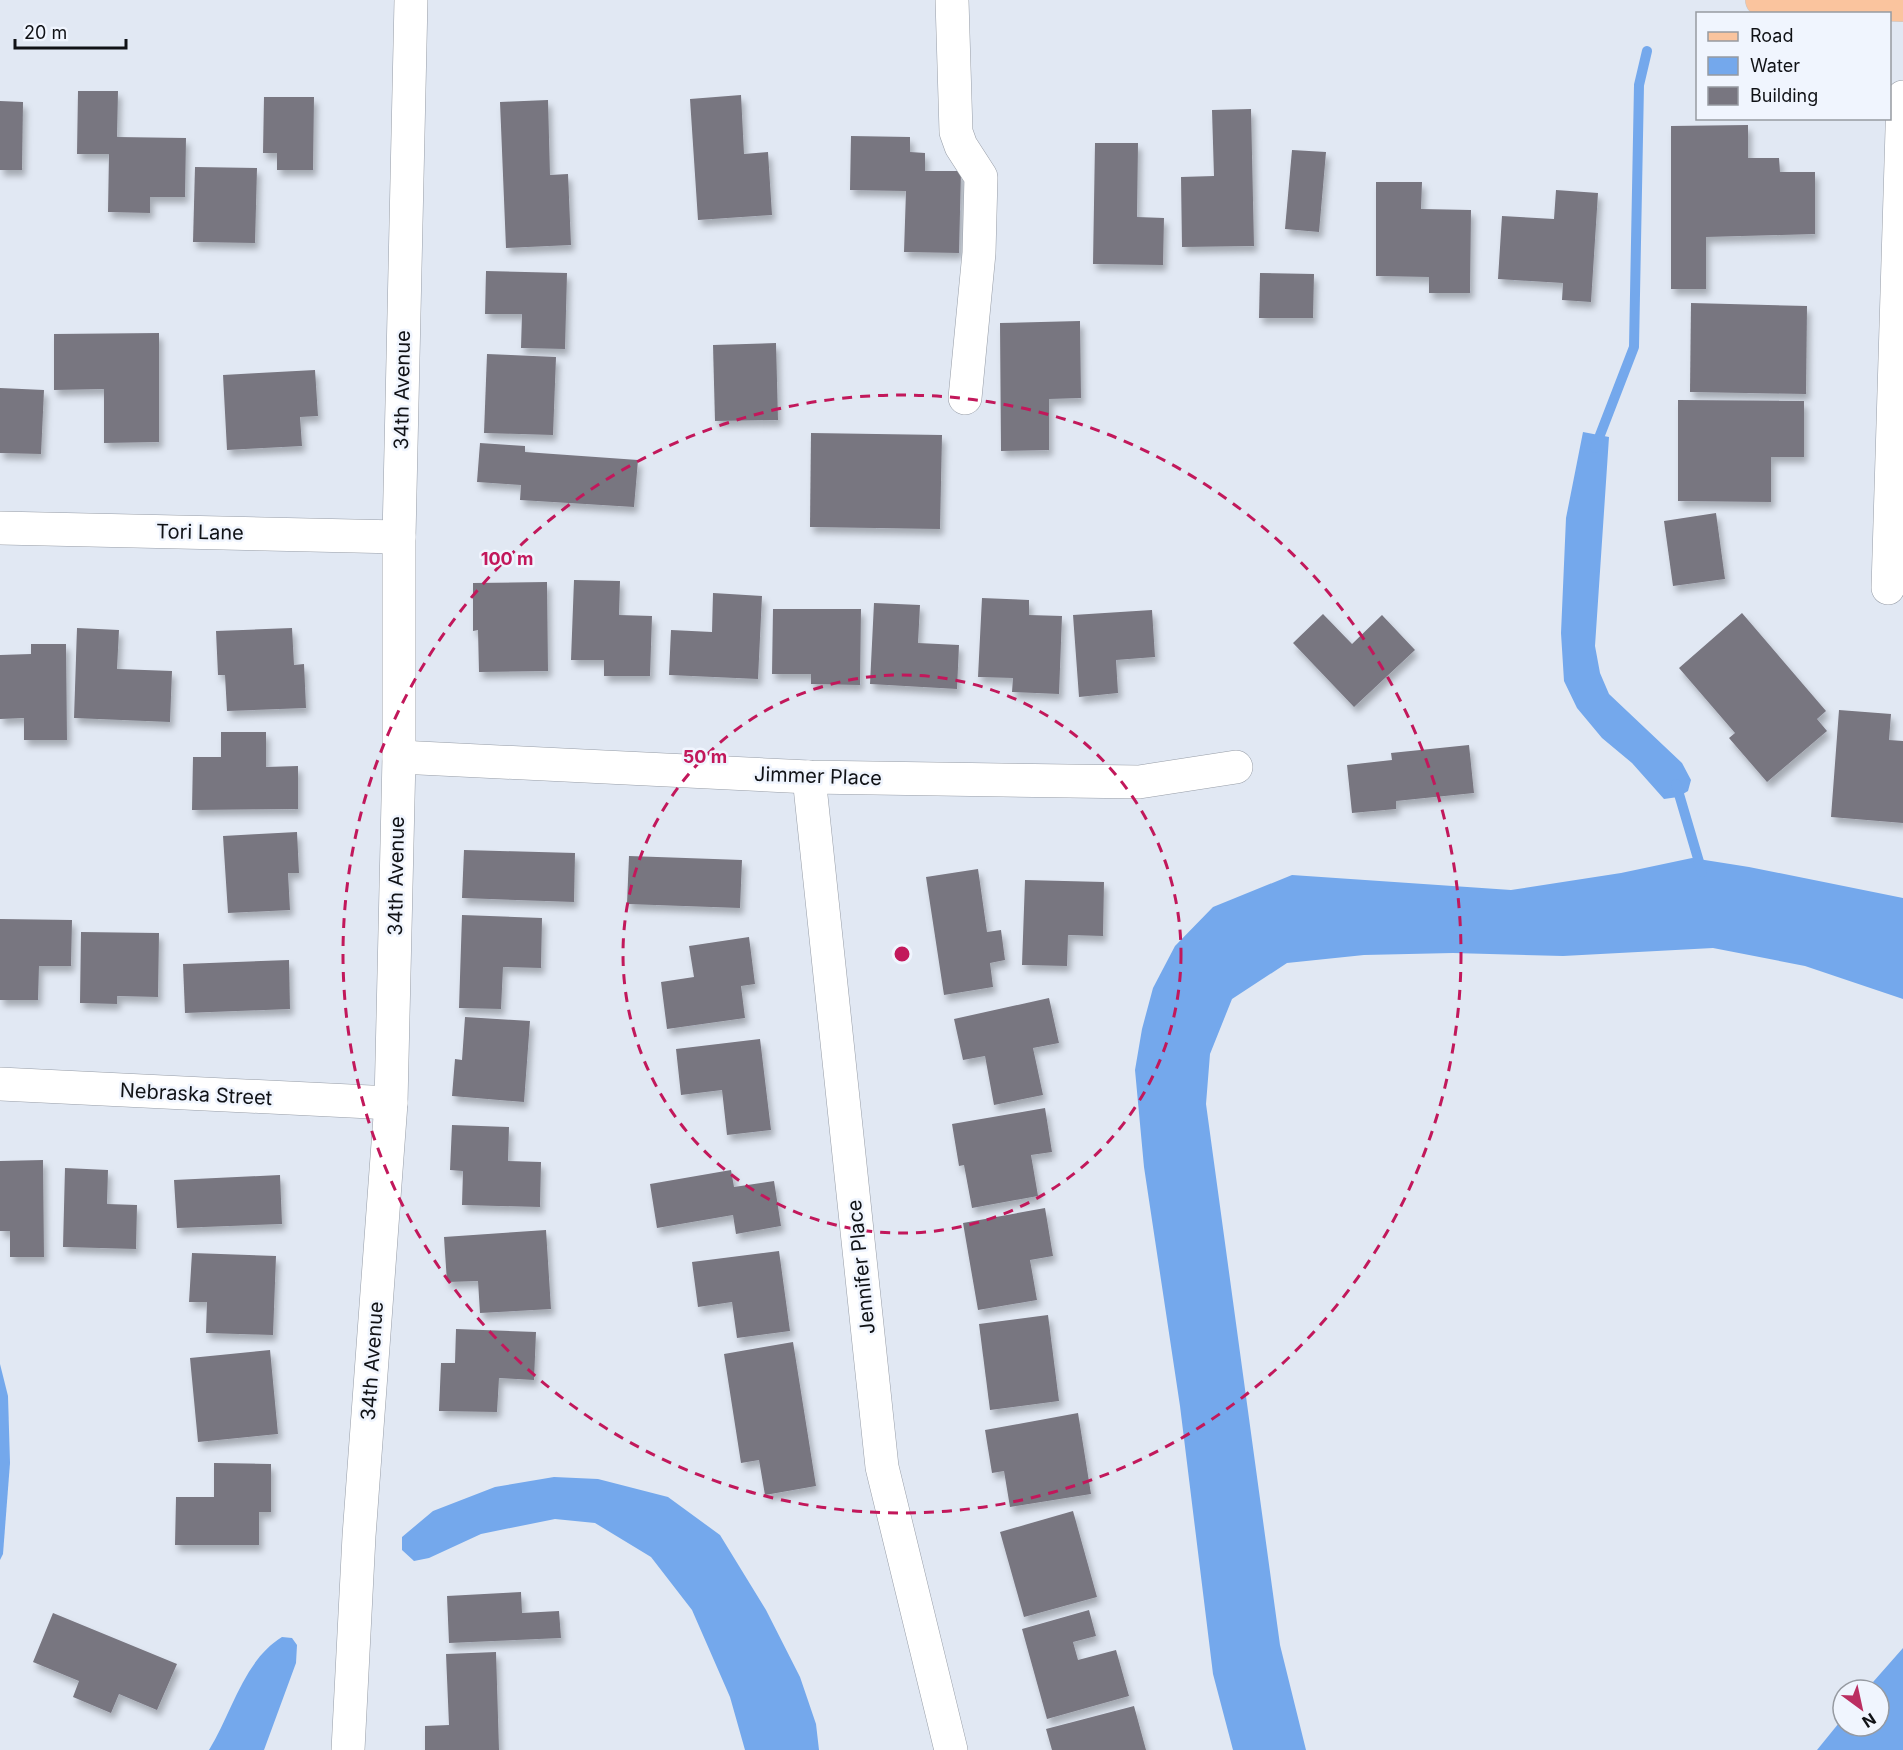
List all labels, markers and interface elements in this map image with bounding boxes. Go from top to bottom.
scale bar [15,12,126,50]
legend [1696,12,1891,120]
text: 20 m [24,22,67,43]
text: Road [1750,25,1793,46]
text: Water [1750,55,1800,76]
text: Building [1750,85,1818,106]
street label: 34th Avenue [389,330,415,450]
street label: Tori Lane [156,519,244,545]
text: 100 m [481,548,533,569]
text: 50 m [683,746,727,767]
street label: Jimmer Place [754,762,882,790]
street label: 34th Avenue [383,816,409,936]
centre of rings [892,944,912,964]
street label: Nebraska Street [119,1078,273,1110]
street label: Jennifer Place [842,1199,880,1335]
street label: 34th Avenue [356,1301,388,1421]
north arrow [1831,1678,1891,1738]
text: N [1859,1709,1880,1732]

